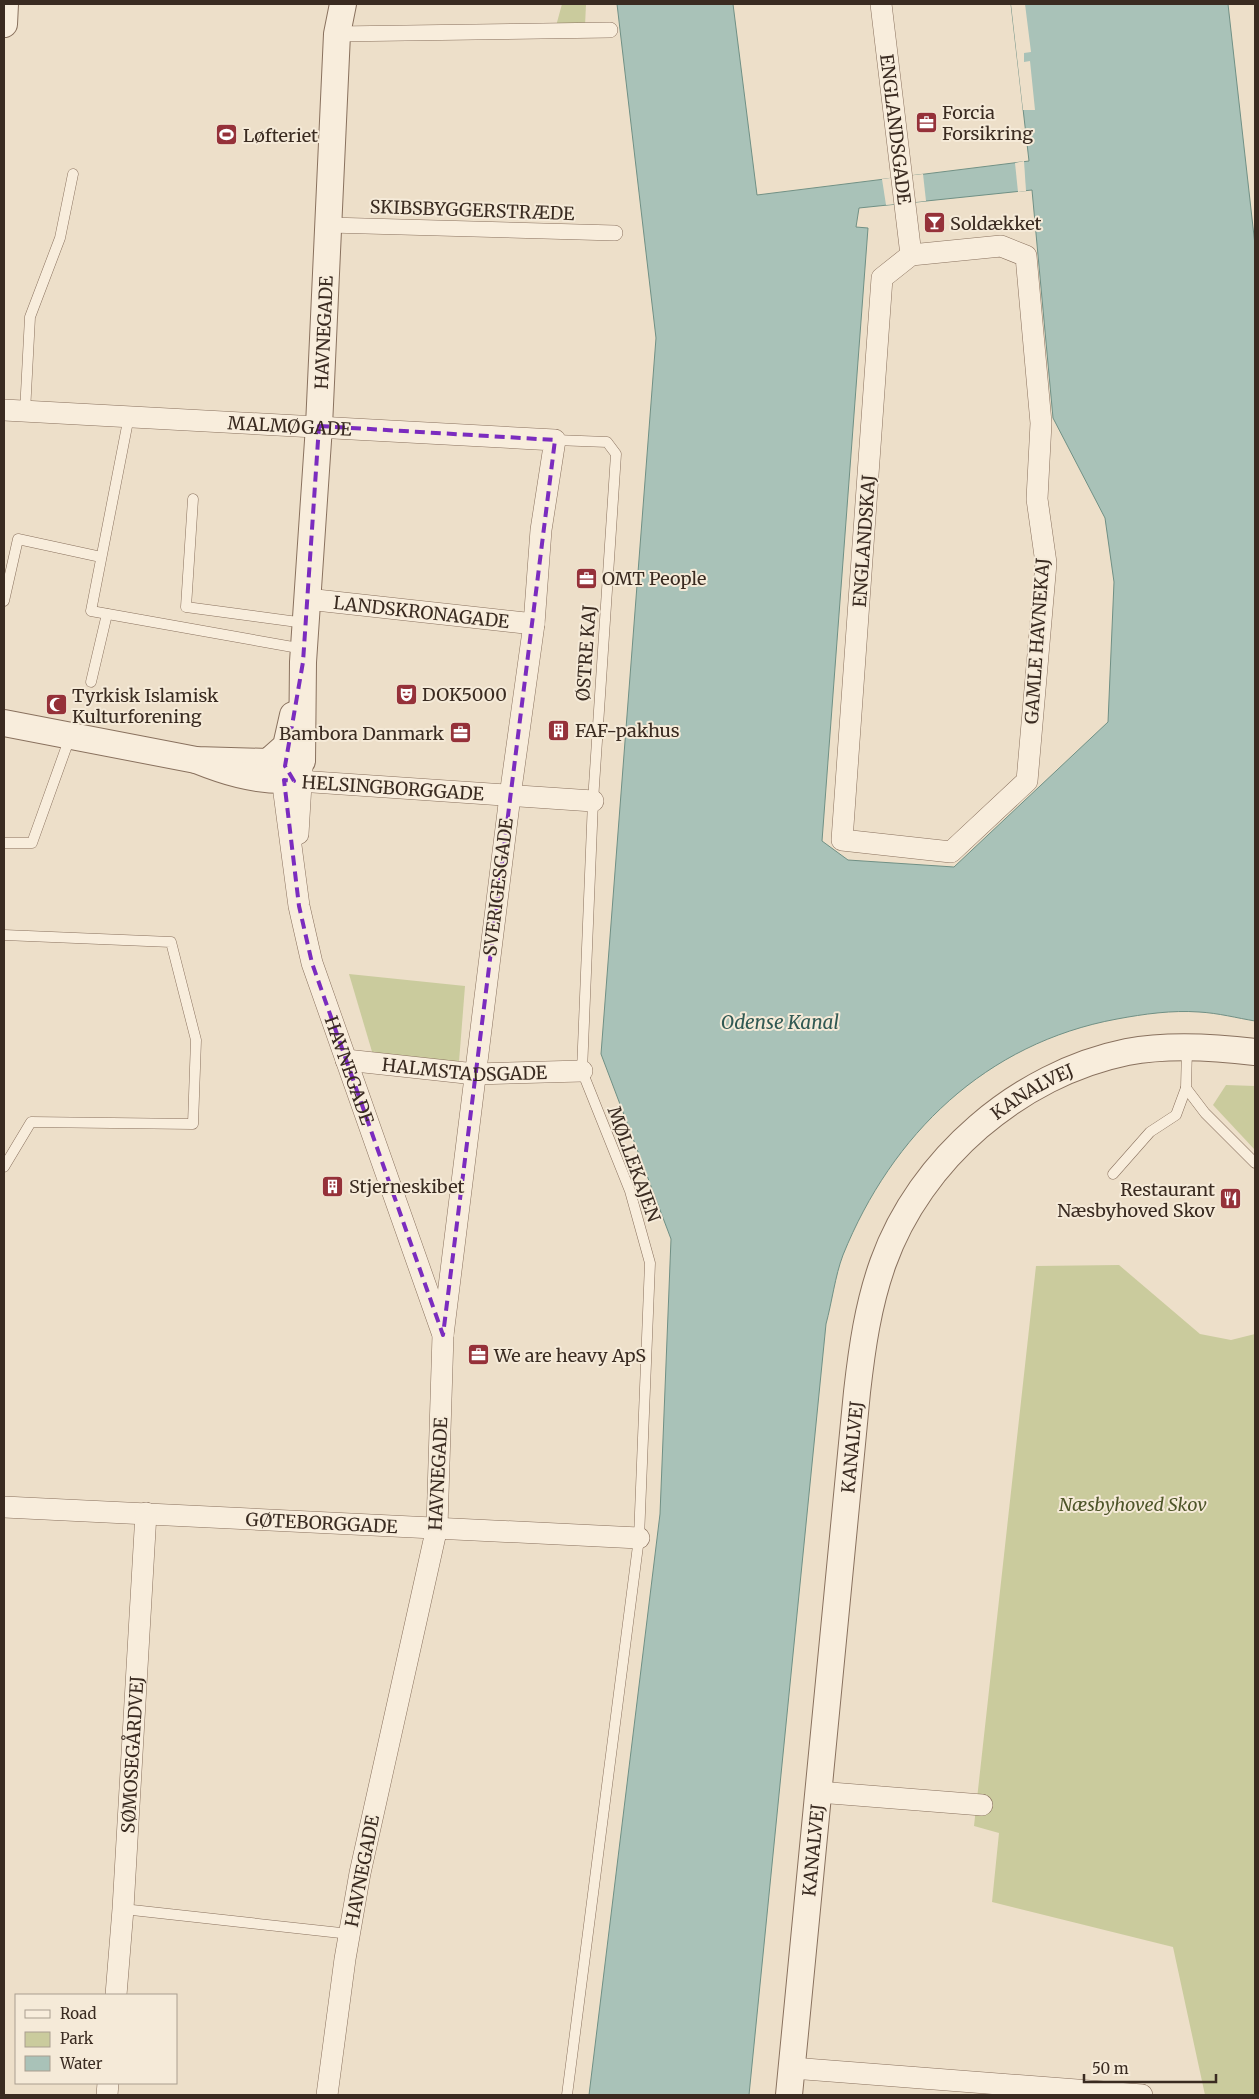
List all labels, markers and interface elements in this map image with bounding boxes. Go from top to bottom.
street label: ENGLANDSGADE [876,53,916,206]
place label: Forcia Forsikring [942,101,1033,145]
office icon: Forcia Forsikring [914,110,938,134]
sports icon: Løfteriet [215,123,239,147]
place label: Løfteriet [243,124,318,147]
street label: SKIBSBYGGERSTRÆDE [369,195,575,225]
bar icon: Soldækket [922,211,946,235]
place label: Soldækket [950,212,1042,235]
street label: HAVNEGADE [309,275,337,390]
street label: MALMØGADE [227,411,353,440]
street label: ENGLANDSKAJ [848,474,880,608]
street label: GAMLE HAVNEKAJ [1020,557,1054,725]
office icon: OMT People [574,566,598,590]
place label: OMT People [602,567,706,590]
street label: LANDSKRONAGADE [332,590,511,633]
street label: ØSTRE KAJ [571,604,601,702]
theatre icon: DOK5000 [394,682,418,706]
place label: DOK5000 [422,683,507,706]
place label: Tyrkisk Islamisk Kulturforening [72,684,219,728]
mosque icon: Tyrkisk Islamisk Kulturforening [44,693,68,717]
building icon: FAF-pakhus [547,718,571,742]
place label: FAF-pakhus [575,719,680,742]
office icon: Bambora Danmark [448,721,472,745]
place label: Bambora Danmark [279,722,445,745]
street label: HELSINGBORGGADE [301,770,485,805]
street label: SVERIGESGADE [478,816,518,957]
water label: Odense Kanal [721,1010,839,1034]
street label: HAVNEGADE [320,1013,380,1128]
street label: HALMSTADSGADE [381,1052,548,1086]
street label: KANALVEJ [986,1058,1077,1124]
street label: MØLLEKAJEN [602,1103,666,1225]
building icon: Stjerneskibet [321,1174,345,1198]
place label: Stjerneskibet [349,1175,465,1198]
place label: Restaurant Næsbyhoved Skov [1057,1178,1216,1222]
restaurant icon: Restaurant Næsbyhoved Skov [1219,1187,1243,1211]
office icon: We are heavy ApS [466,1343,490,1367]
place label: We are heavy ApS [493,1344,646,1367]
street label: KANALVEJ [836,1399,868,1494]
street label: HAVNEGADE [424,1416,452,1531]
park label: Næsbyhoved Skov [1059,1493,1207,1516]
street label: GØTEBORGGADE [245,1507,399,1538]
street label: SØMOSEGÅRDVEJ [116,1675,148,1834]
street label: KANALVEJ [797,1803,829,1897]
street label: HAVNEGADE [340,1812,384,1929]
legend [15,1994,178,2084]
text: Road [60,2004,96,2023]
text: Park [60,2029,94,2048]
scale bar [1084,2052,1216,2084]
text: Water [59,2054,103,2073]
text: 50 m [1092,2059,1129,2078]

